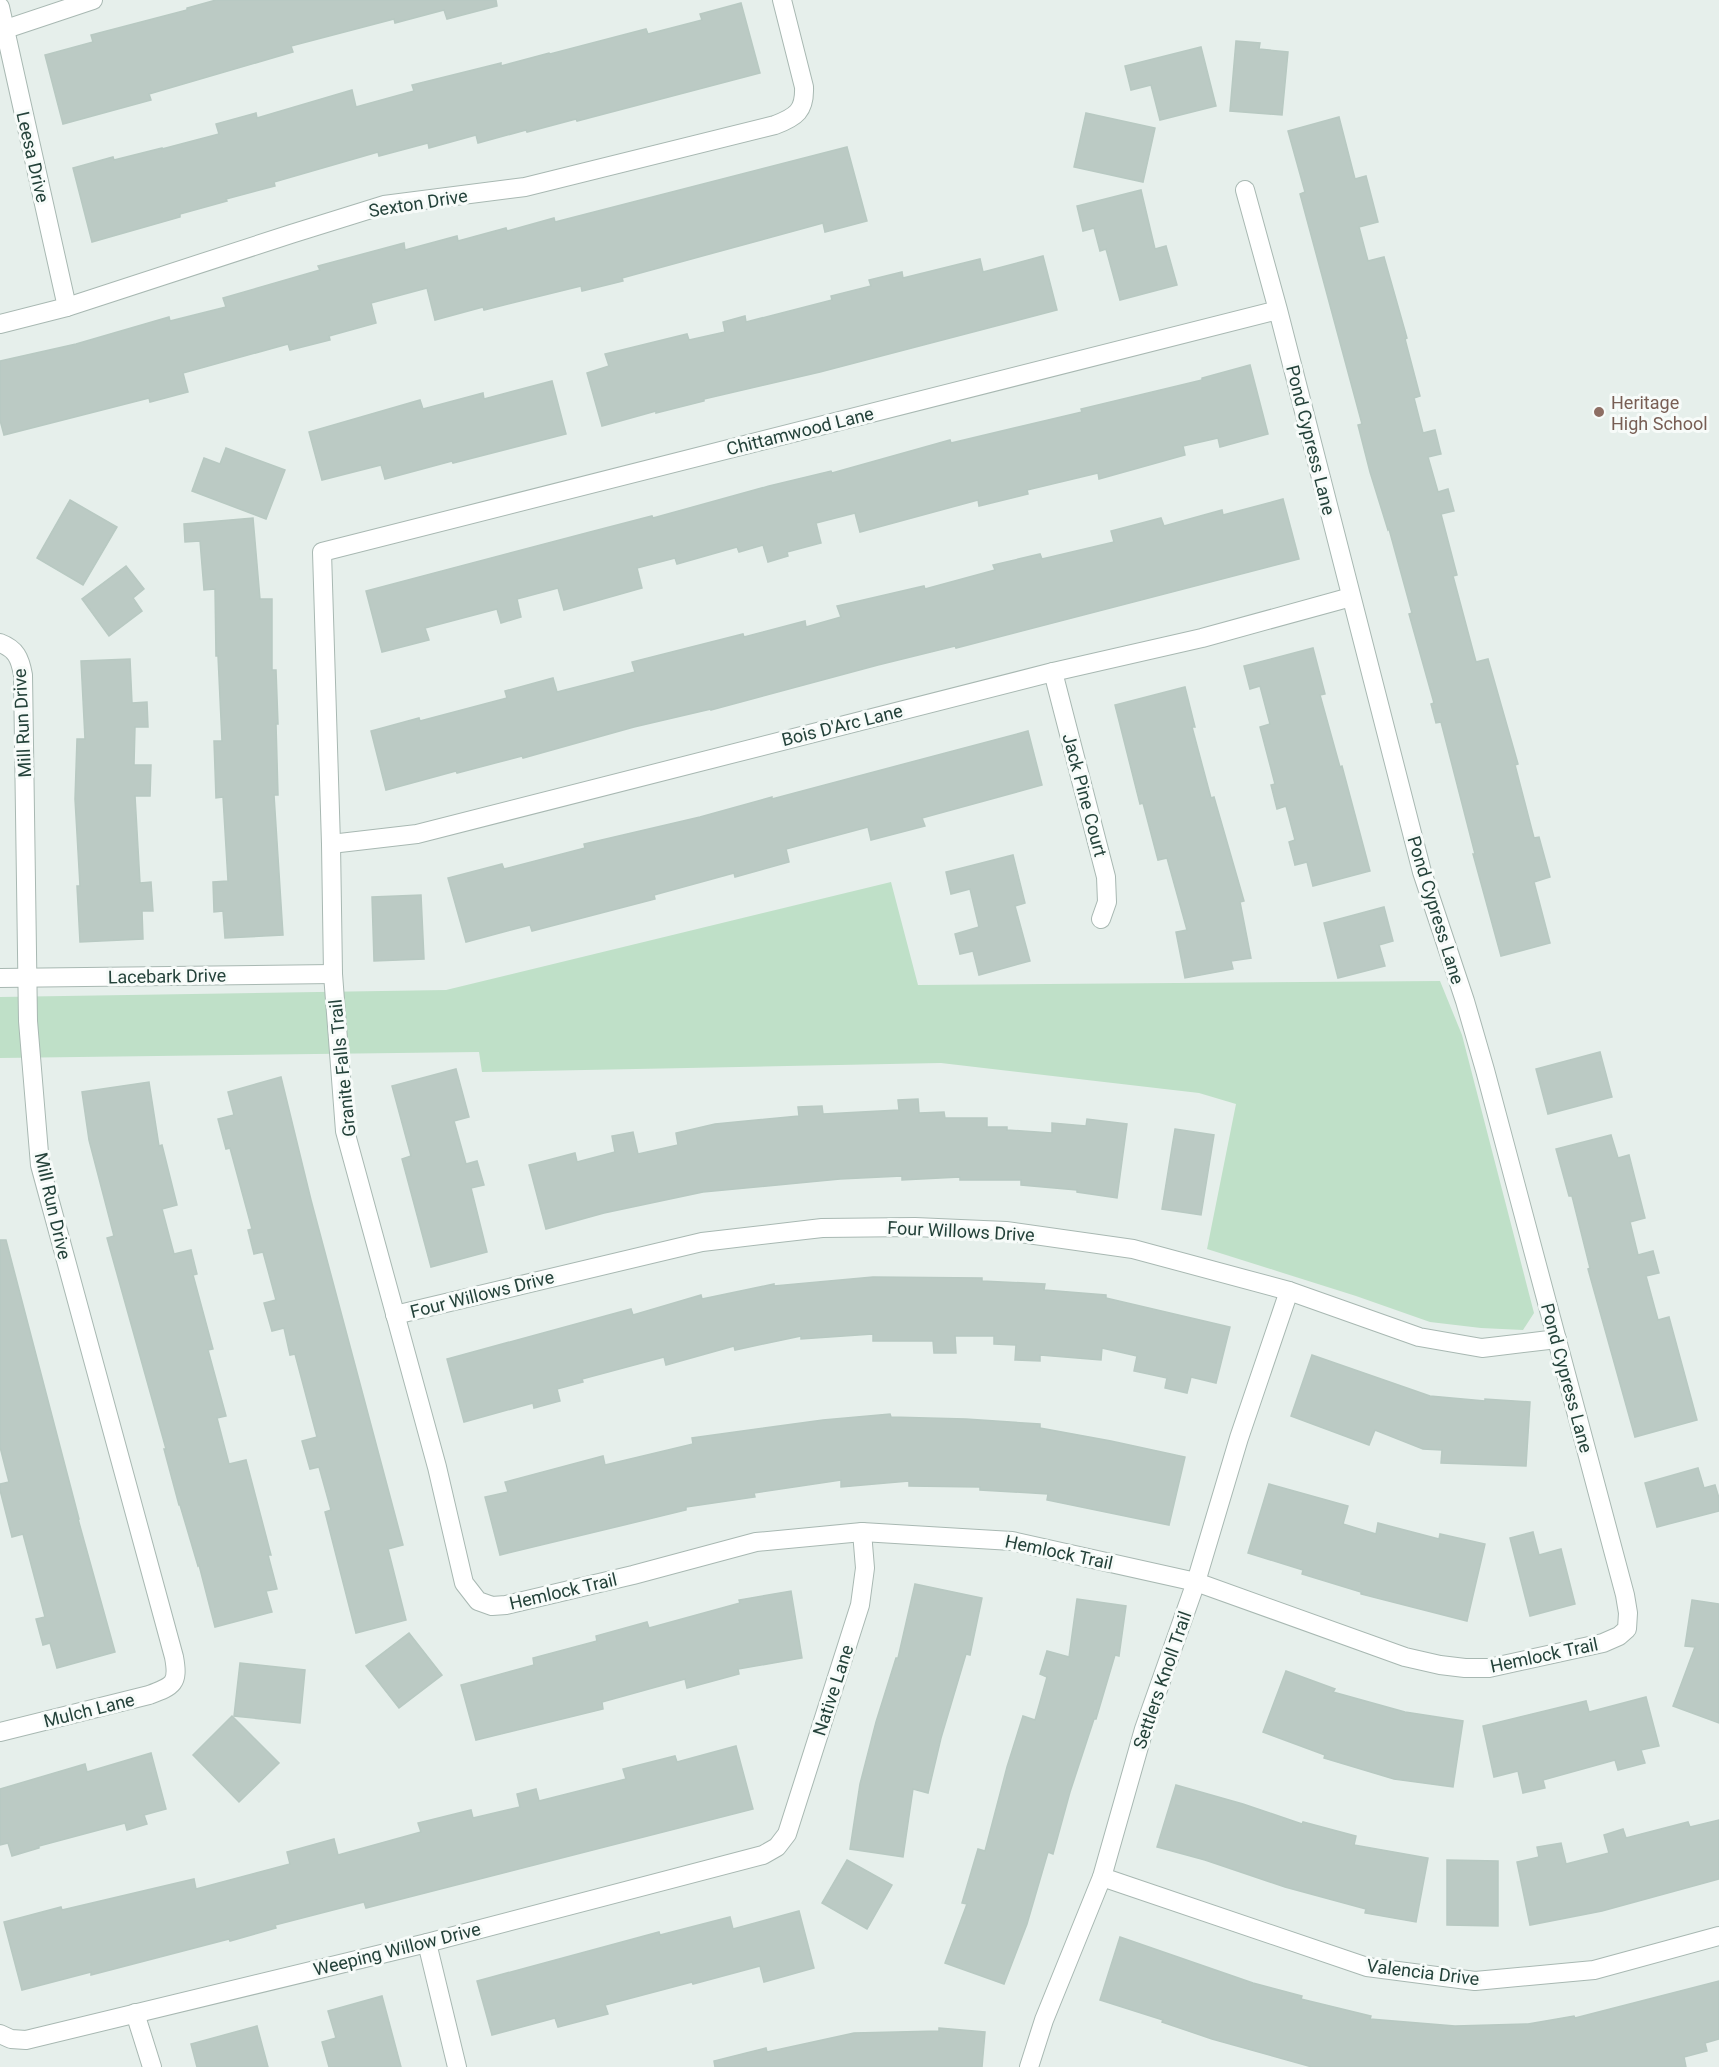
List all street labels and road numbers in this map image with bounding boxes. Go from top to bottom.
street label: Leesa Drive [12,109,54,205]
street label: Sexton Drive [367,185,469,221]
street label: Pond Cypress Lane [1282,363,1340,517]
street label: Chittamwood Lane [724,403,876,459]
street label: Mill Run Drive [9,668,35,778]
street label: Bois D'Arc Lane [779,700,905,750]
street label: Jack Pine Court [1058,731,1112,859]
street label: Pond Cypress Lane [1403,833,1469,987]
street label: Lacebark Drive [108,964,226,988]
street label: Granite Falls Trail [324,998,360,1138]
street label: Mill Run Drive [30,1150,76,1262]
street label: Four Willows Drive [887,1217,1035,1245]
street label: Four Willows Drive [408,1266,556,1322]
street label: Pond Cypress Lane [1537,1301,1597,1455]
street label: Hemlock Trail [1003,1530,1115,1574]
street label: Hemlock Trail [507,1568,619,1614]
street label: Settlers Knoll Trail [1129,1608,1195,1752]
street label: Hemlock Trail [1488,1633,1600,1677]
street label: Native Lane [808,1642,858,1738]
street label: Mulch Lane [41,1689,137,1731]
street label: Weeping Willow Drive [311,1918,483,1980]
street label: Valencia Drive [1366,1955,1480,1989]

